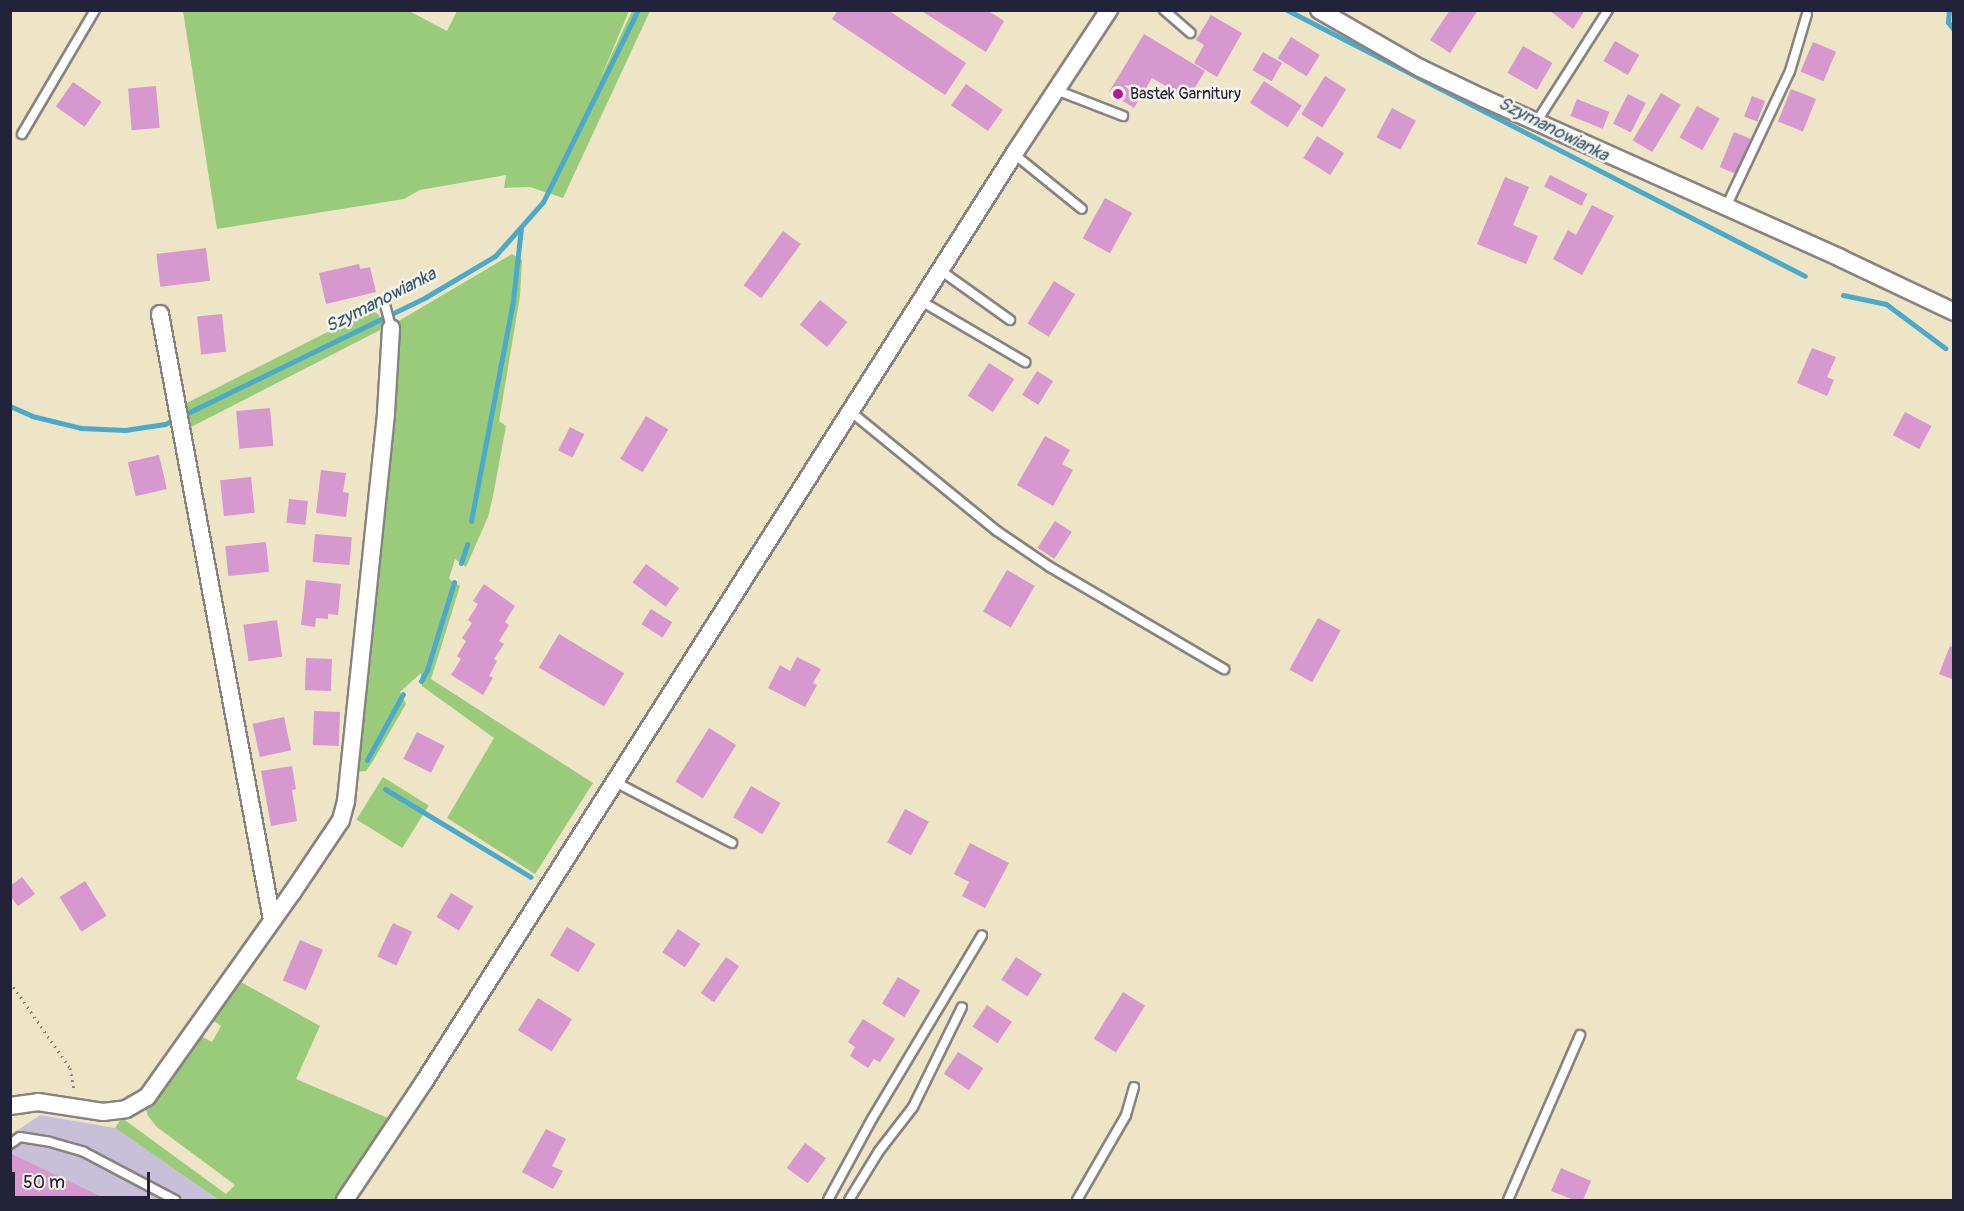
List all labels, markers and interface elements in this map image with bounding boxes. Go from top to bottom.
place label: Bastek Garnitury [1130,84,1241,104]
marker: Bastek Garnitury [1111,87,1125,101]
water label: Szymanowianka [1494,93,1612,167]
water label: Szymanowianka [322,264,440,338]
scale bar [15,1160,153,1198]
text: 50 m [23,1171,65,1194]

